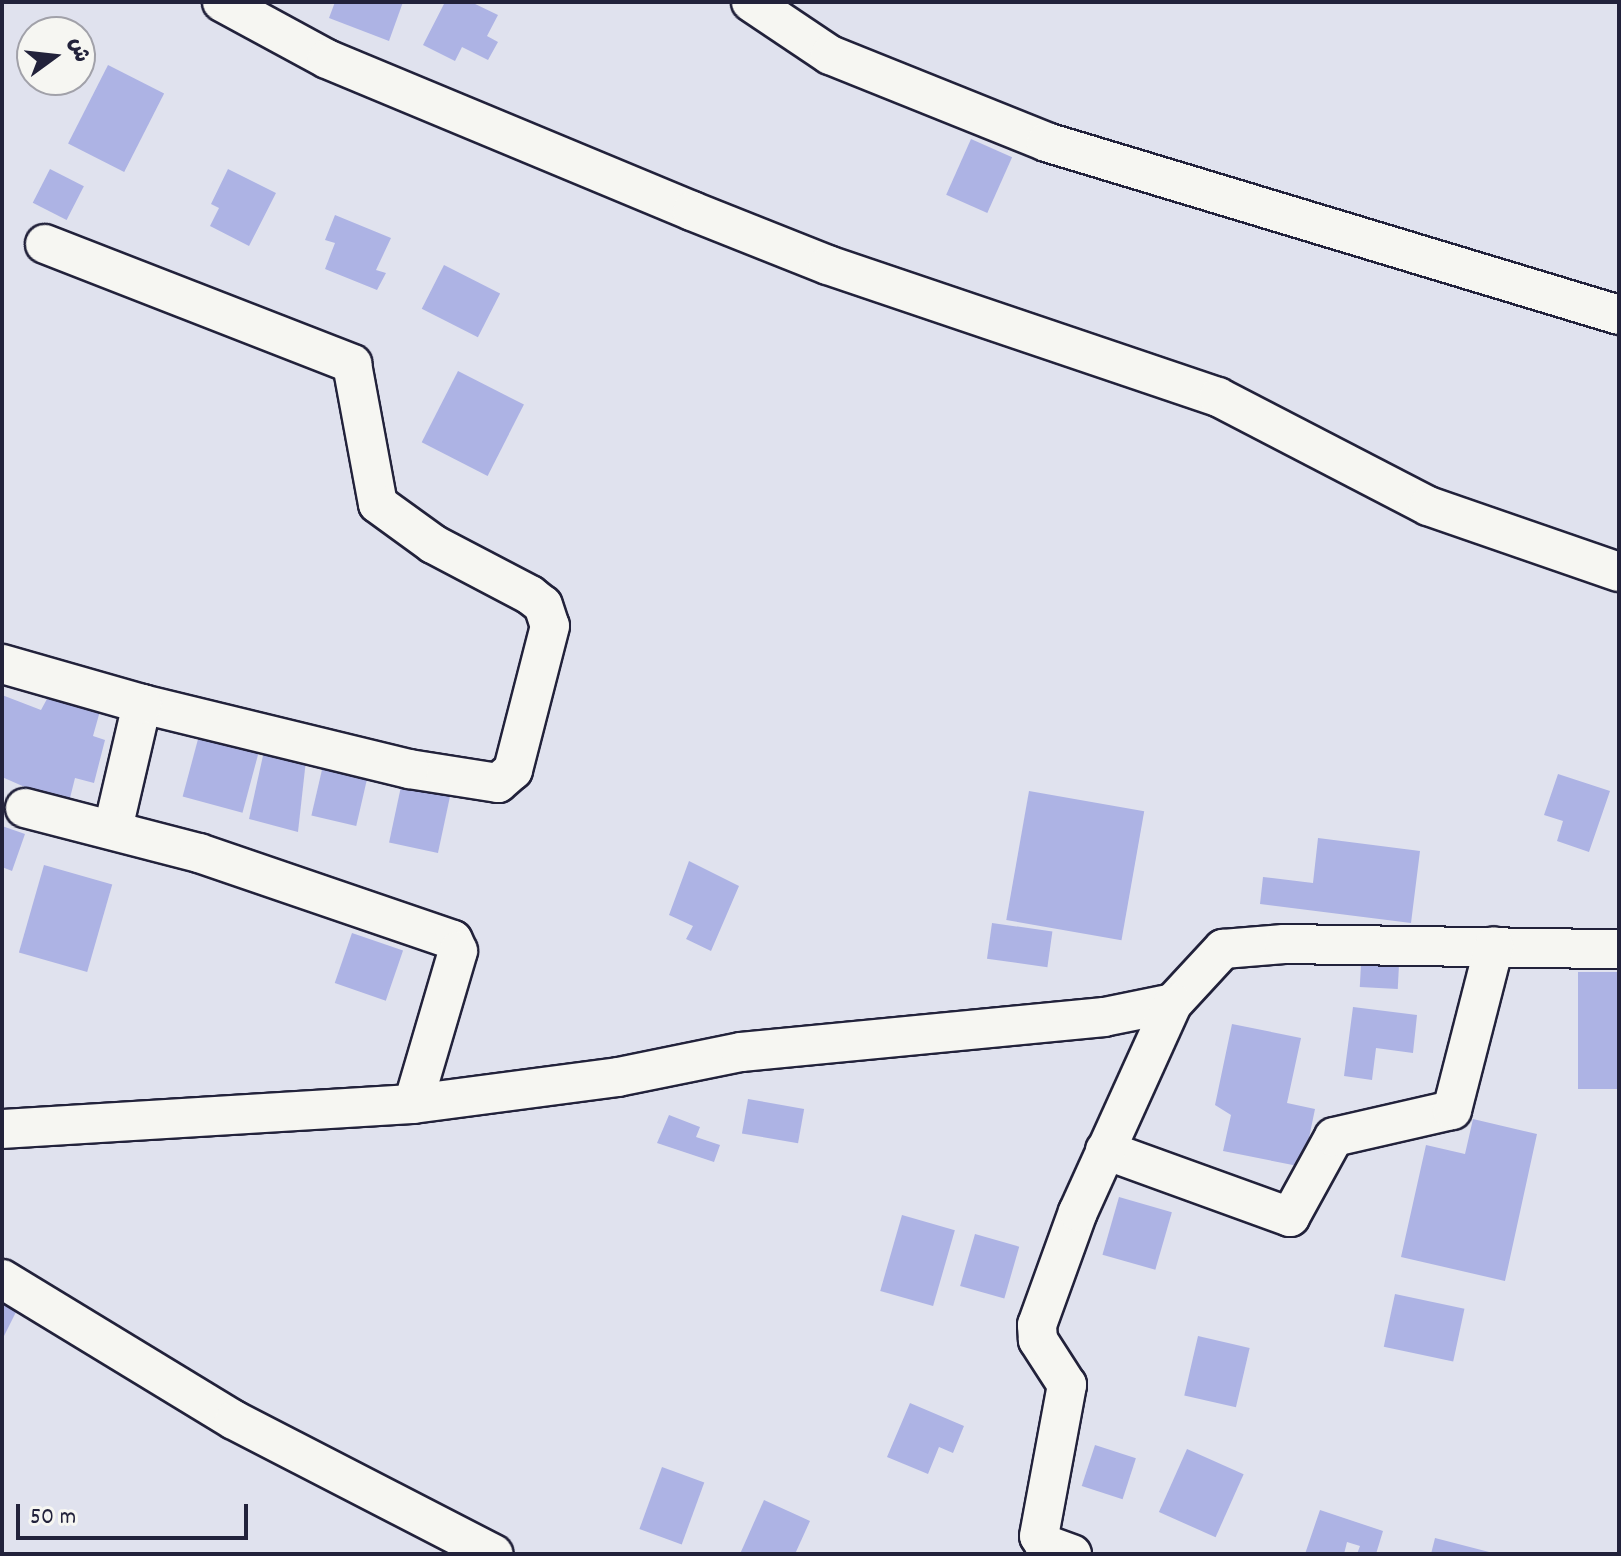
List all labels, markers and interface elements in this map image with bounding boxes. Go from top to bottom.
north arrow [16,16,96,96]
text: ش [60,34,96,66]
scale bar [20,1488,252,1538]
text: 50 m [30,1501,76,1535]

